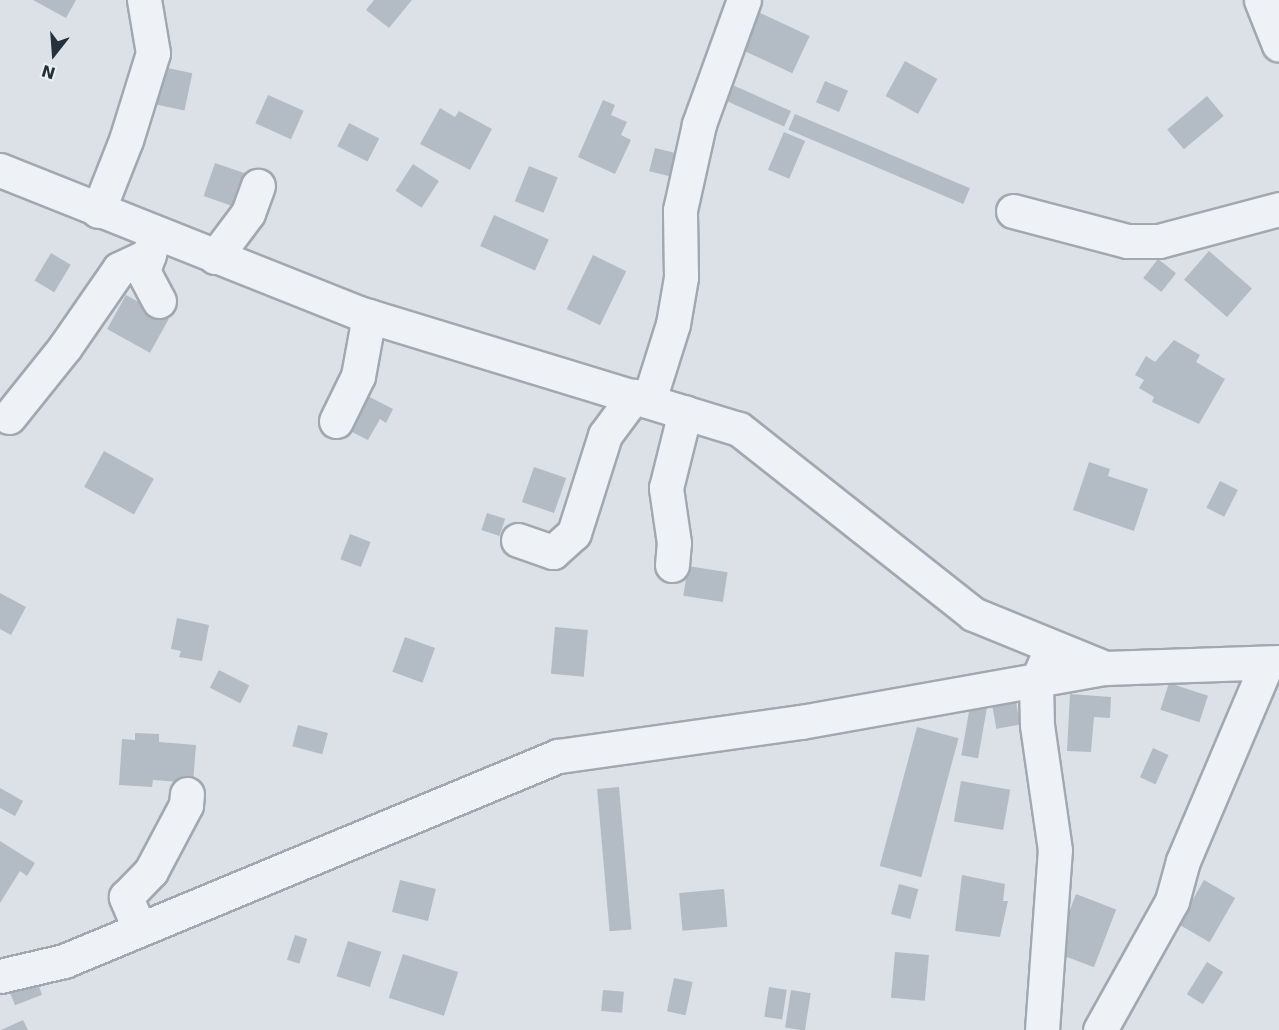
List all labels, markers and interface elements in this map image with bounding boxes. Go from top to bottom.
north arrow [24,24,84,84]
text: N [39,61,58,83]

